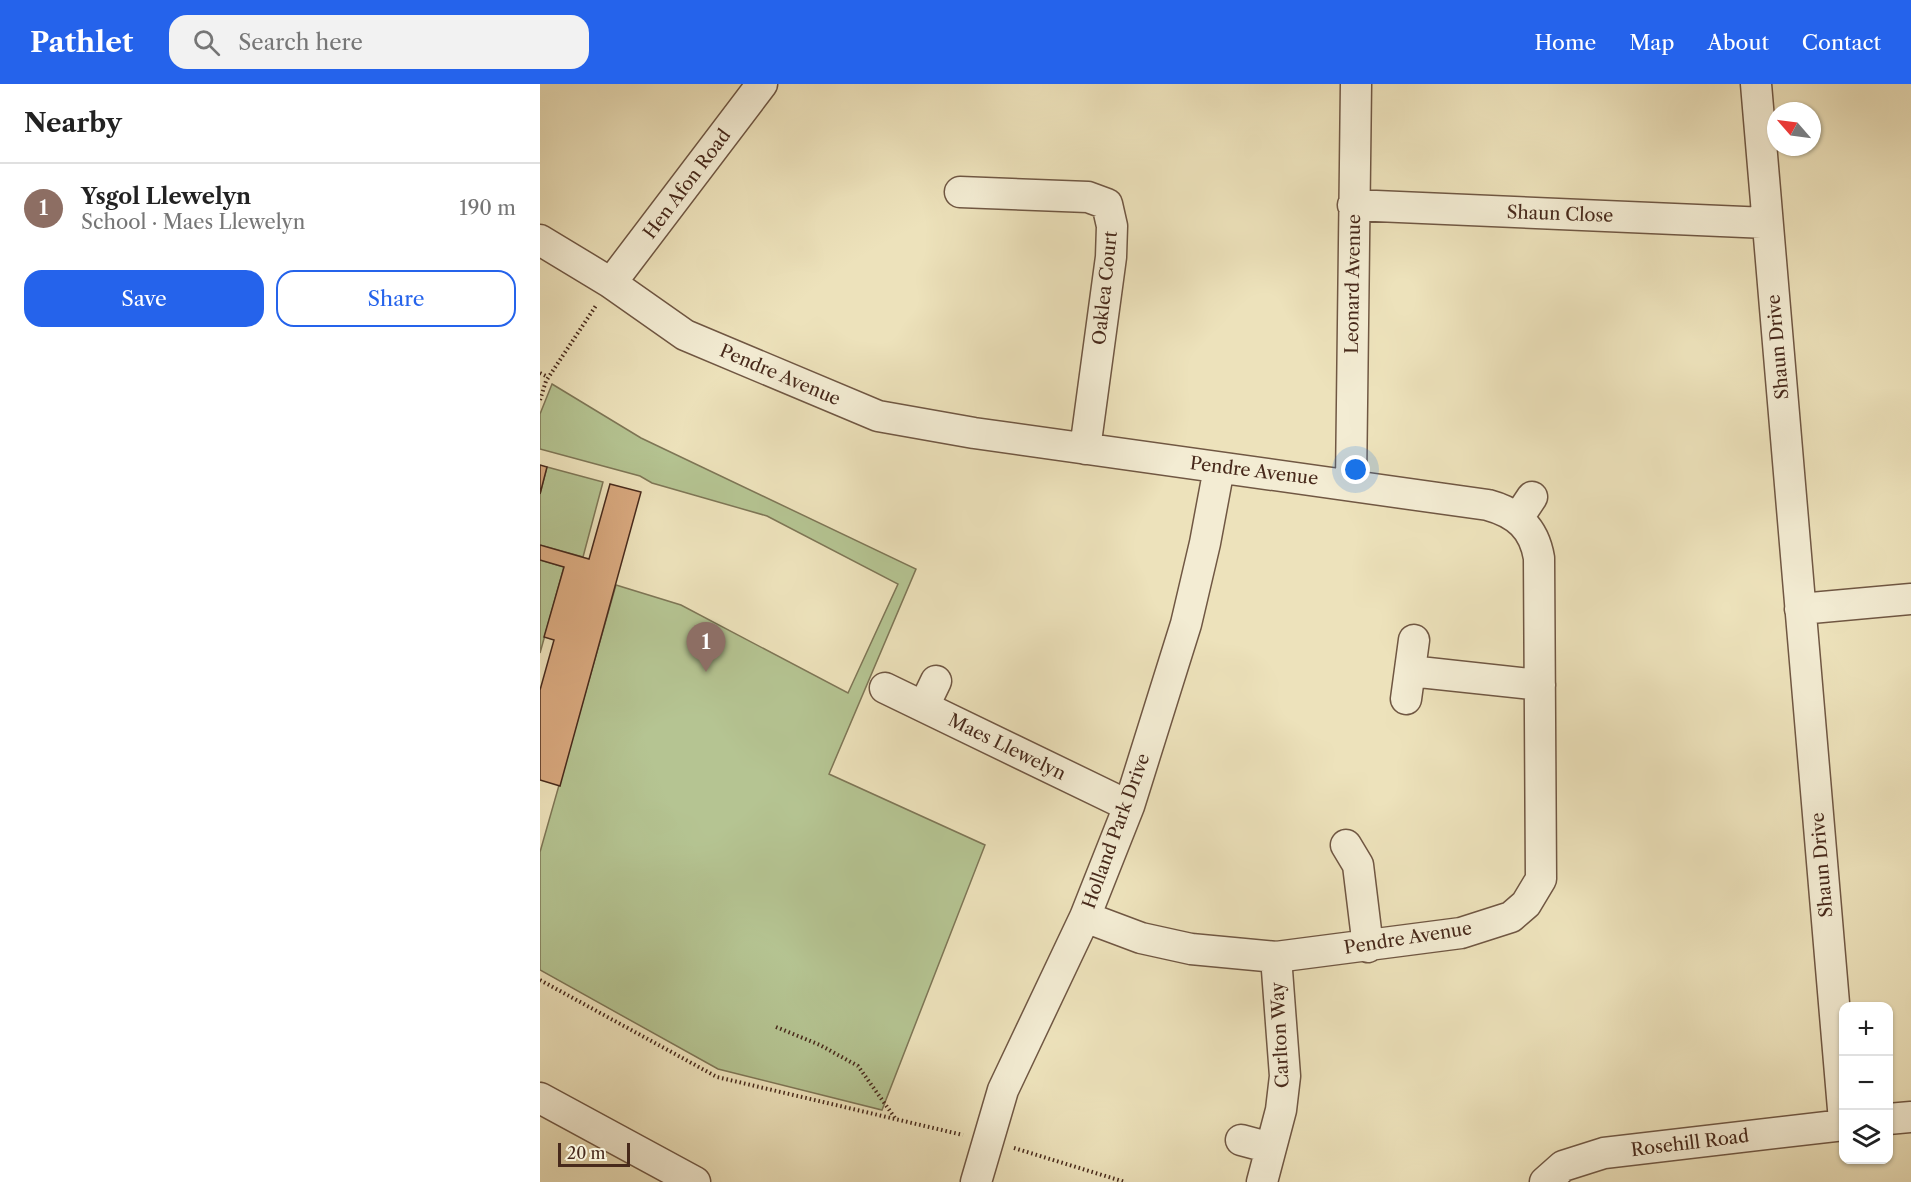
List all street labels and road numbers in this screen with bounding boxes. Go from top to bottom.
street label: Hen Afon Road [639,125,735,243]
street label: Shaun Close [1506,201,1614,227]
street label: Leonard Avenue [1341,214,1365,354]
street label: Oaklea Court [1088,229,1122,346]
street label: Shaun Drive [1762,293,1794,401]
street label: Pendre Avenue [716,340,844,410]
street label: Pendre Avenue [1189,452,1319,490]
street label: Maes Llewelyn [945,709,1069,785]
street label: Holland Park Drive [1078,750,1154,912]
street label: Shaun Drive [1806,811,1838,919]
street label: Pendre Avenue [1342,917,1474,959]
street label: Carlton Way [1266,980,1294,1089]
street label: Rosehill Road [1630,1125,1750,1161]

